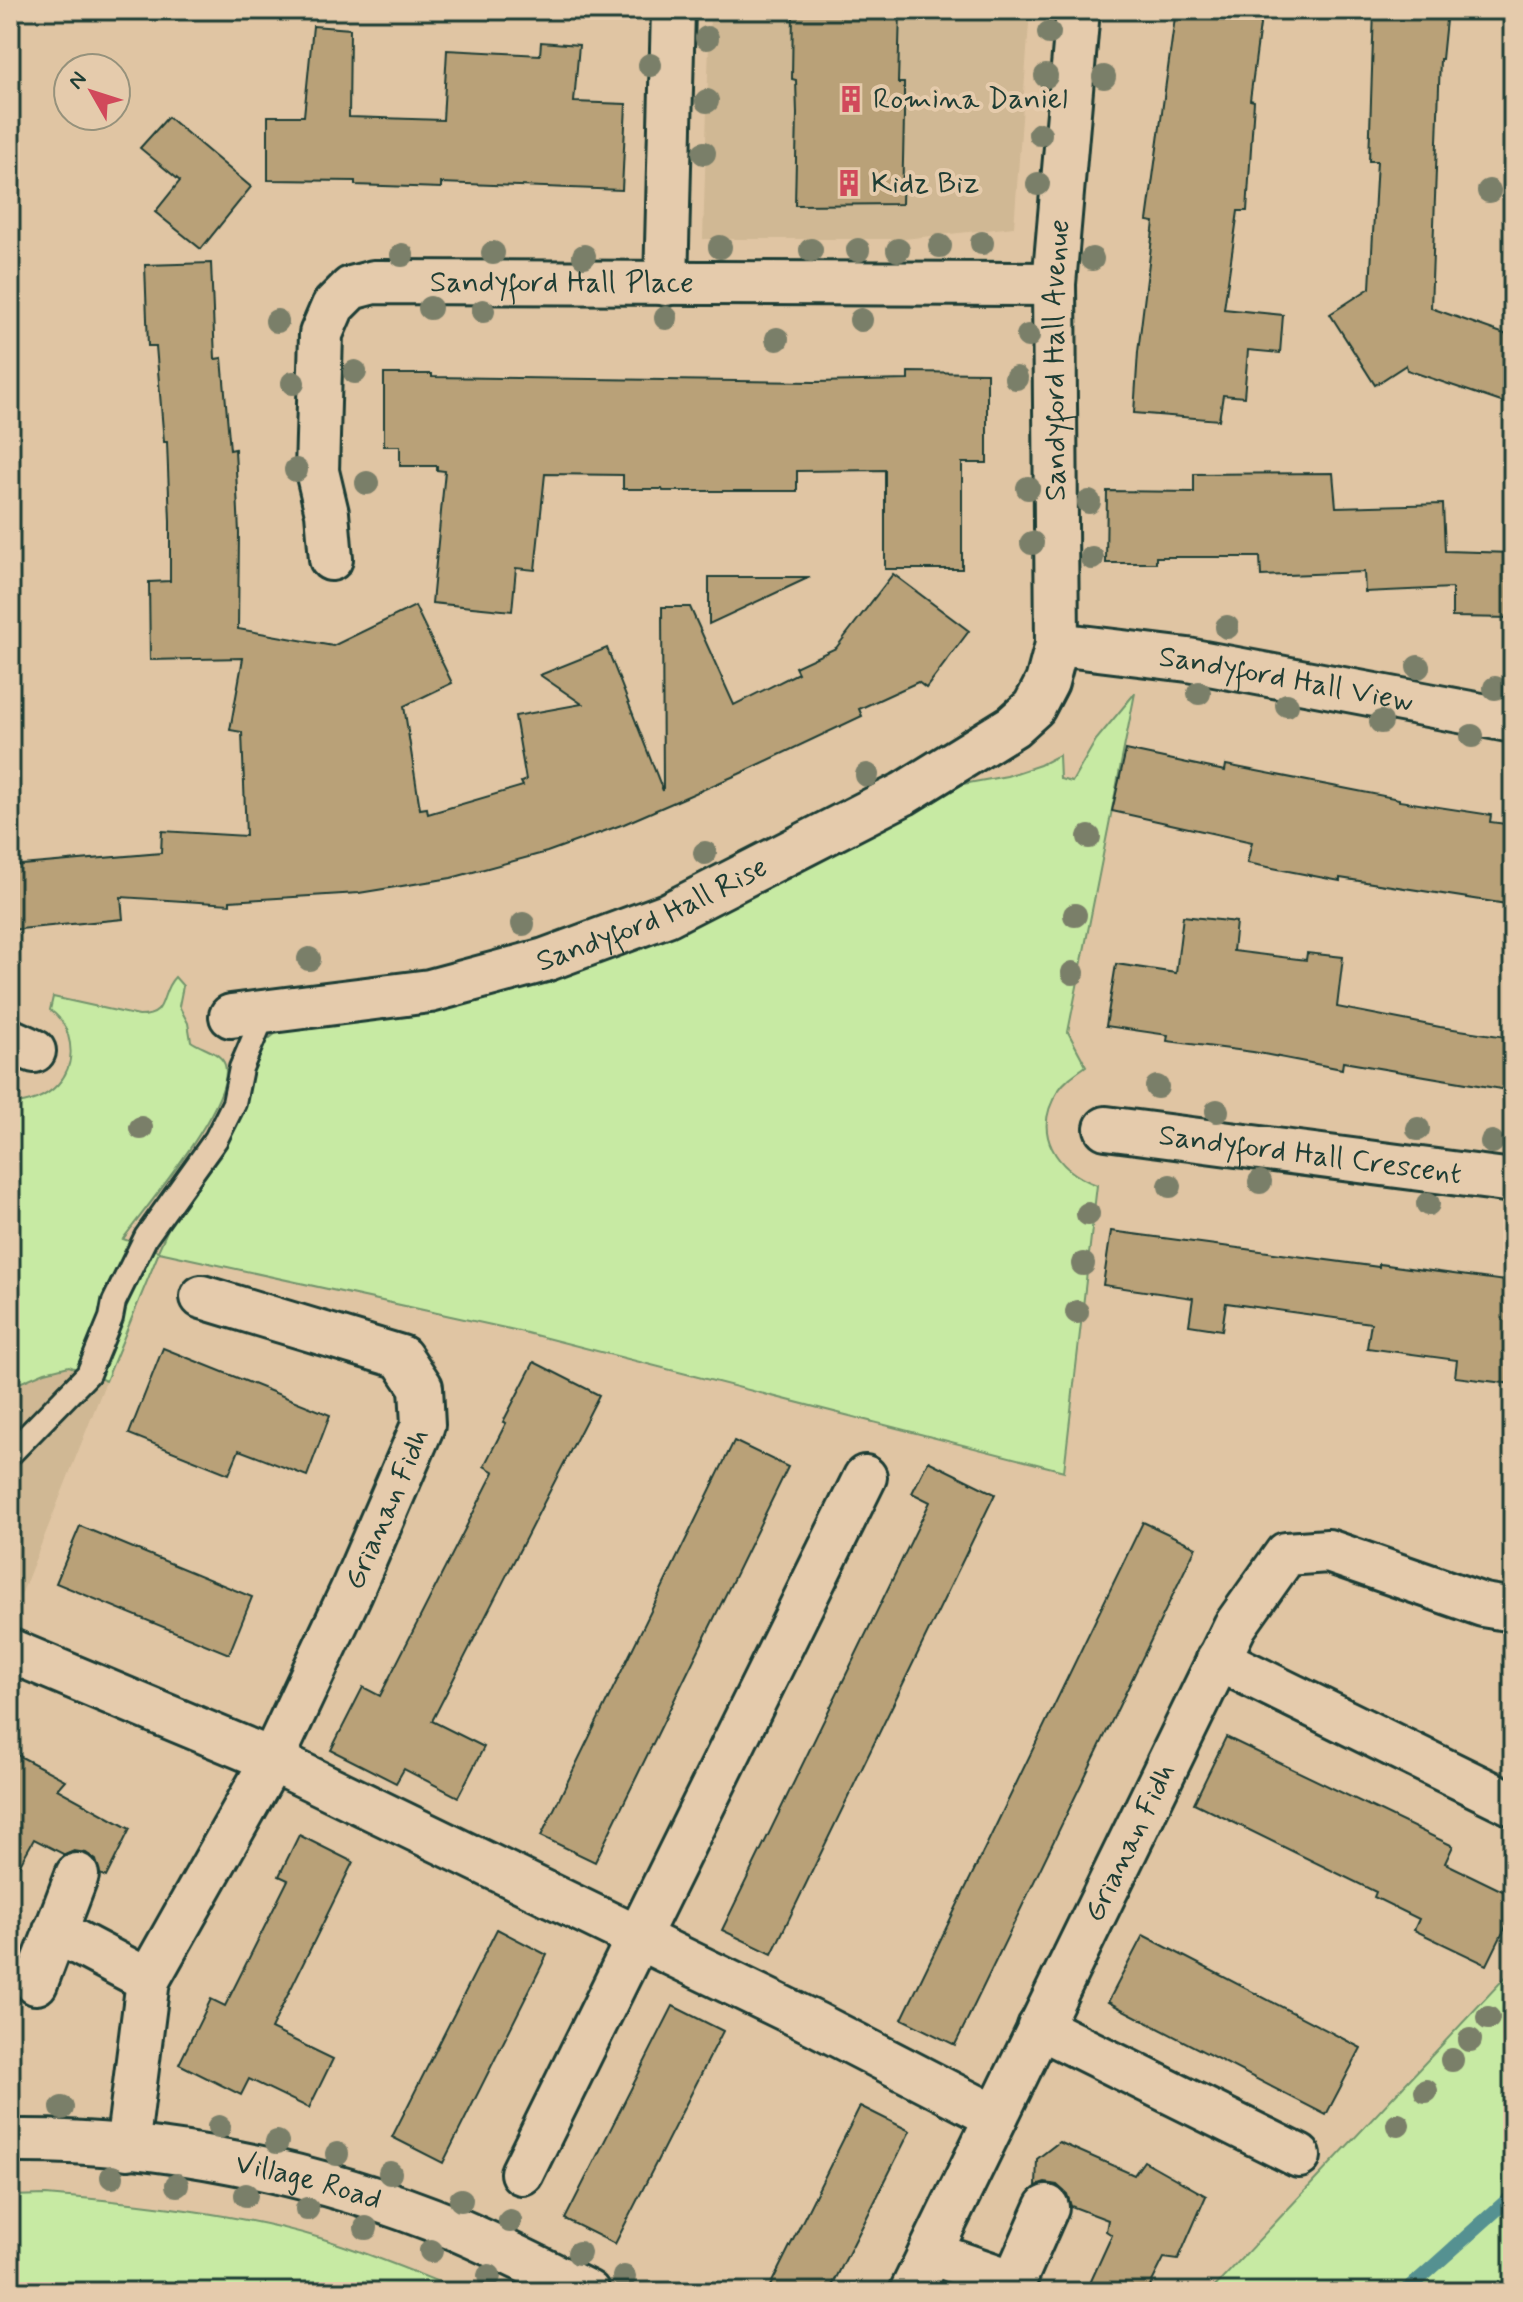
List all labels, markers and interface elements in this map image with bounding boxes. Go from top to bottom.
north arrow [52,52,132,132]
text: N [63,66,94,95]
place label: Romina Daniel [873,80,1068,119]
building icon: Romina Daniel [836,84,866,114]
place label: Kidz Biz [871,164,979,203]
building icon: Kidz Biz [834,168,864,198]
street label: Sandyford Hall Avenue [1034,218,1079,501]
street label: Sandyford Hall Place [430,263,694,304]
street label: Sandyford Hall View [1157,637,1417,721]
street label: Sandyford Hall Rise [531,847,774,981]
street label: Sandyford Hall Crescent [1156,1116,1464,1194]
street label: Grianan Fidh [335,1422,439,1596]
street label: Grianan Fidh [1075,1756,1185,1928]
street label: Village Road [232,2143,386,2219]

